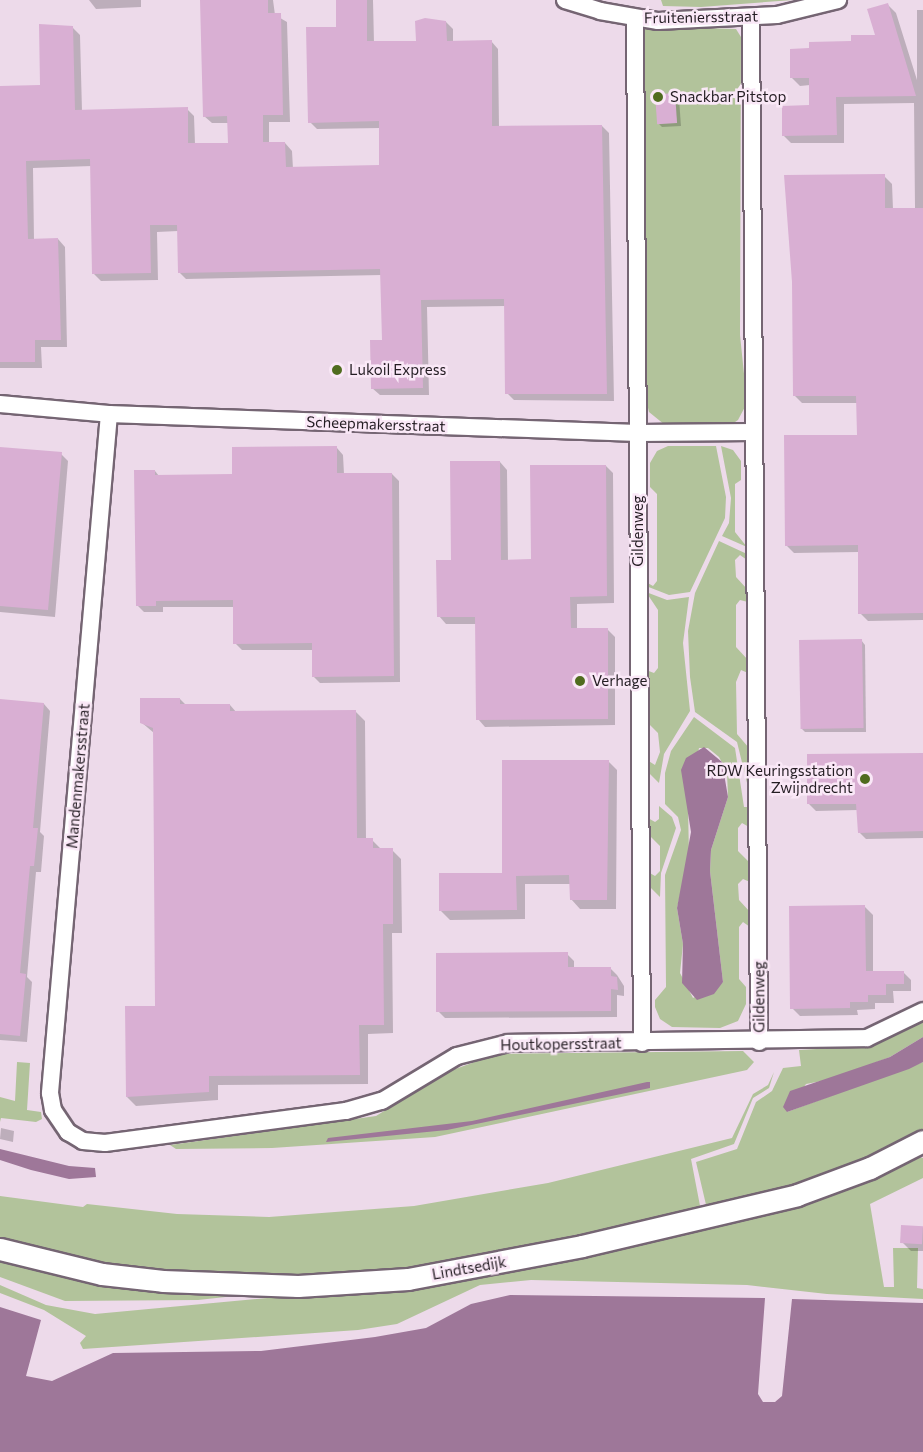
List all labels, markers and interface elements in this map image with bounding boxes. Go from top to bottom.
street label: Fruiteniersstraat [644,7,758,27]
place label: Snackbar Pitstop [670,88,786,106]
marker: Snackbar Pitstop [651,90,665,104]
place label: Lukoil Express [349,361,446,379]
marker: Lukoil Express [330,363,344,377]
street label: Scheepmakersstraat [306,413,446,435]
street label: Gildenweg [629,495,647,567]
place label: Verhage [592,672,647,690]
marker: Verhage [573,674,587,688]
street label: Mandenmakersstraat [63,703,93,849]
place label: RDW Keuringsstation Zwijndrecht [707,761,853,796]
marker: RDW Keuringsstation Zwijndrecht [858,772,872,786]
street label: Gildenweg [750,961,768,1033]
street label: Houtkopersstraat [500,1034,622,1054]
street label: Lindtsedijk [430,1253,508,1283]

